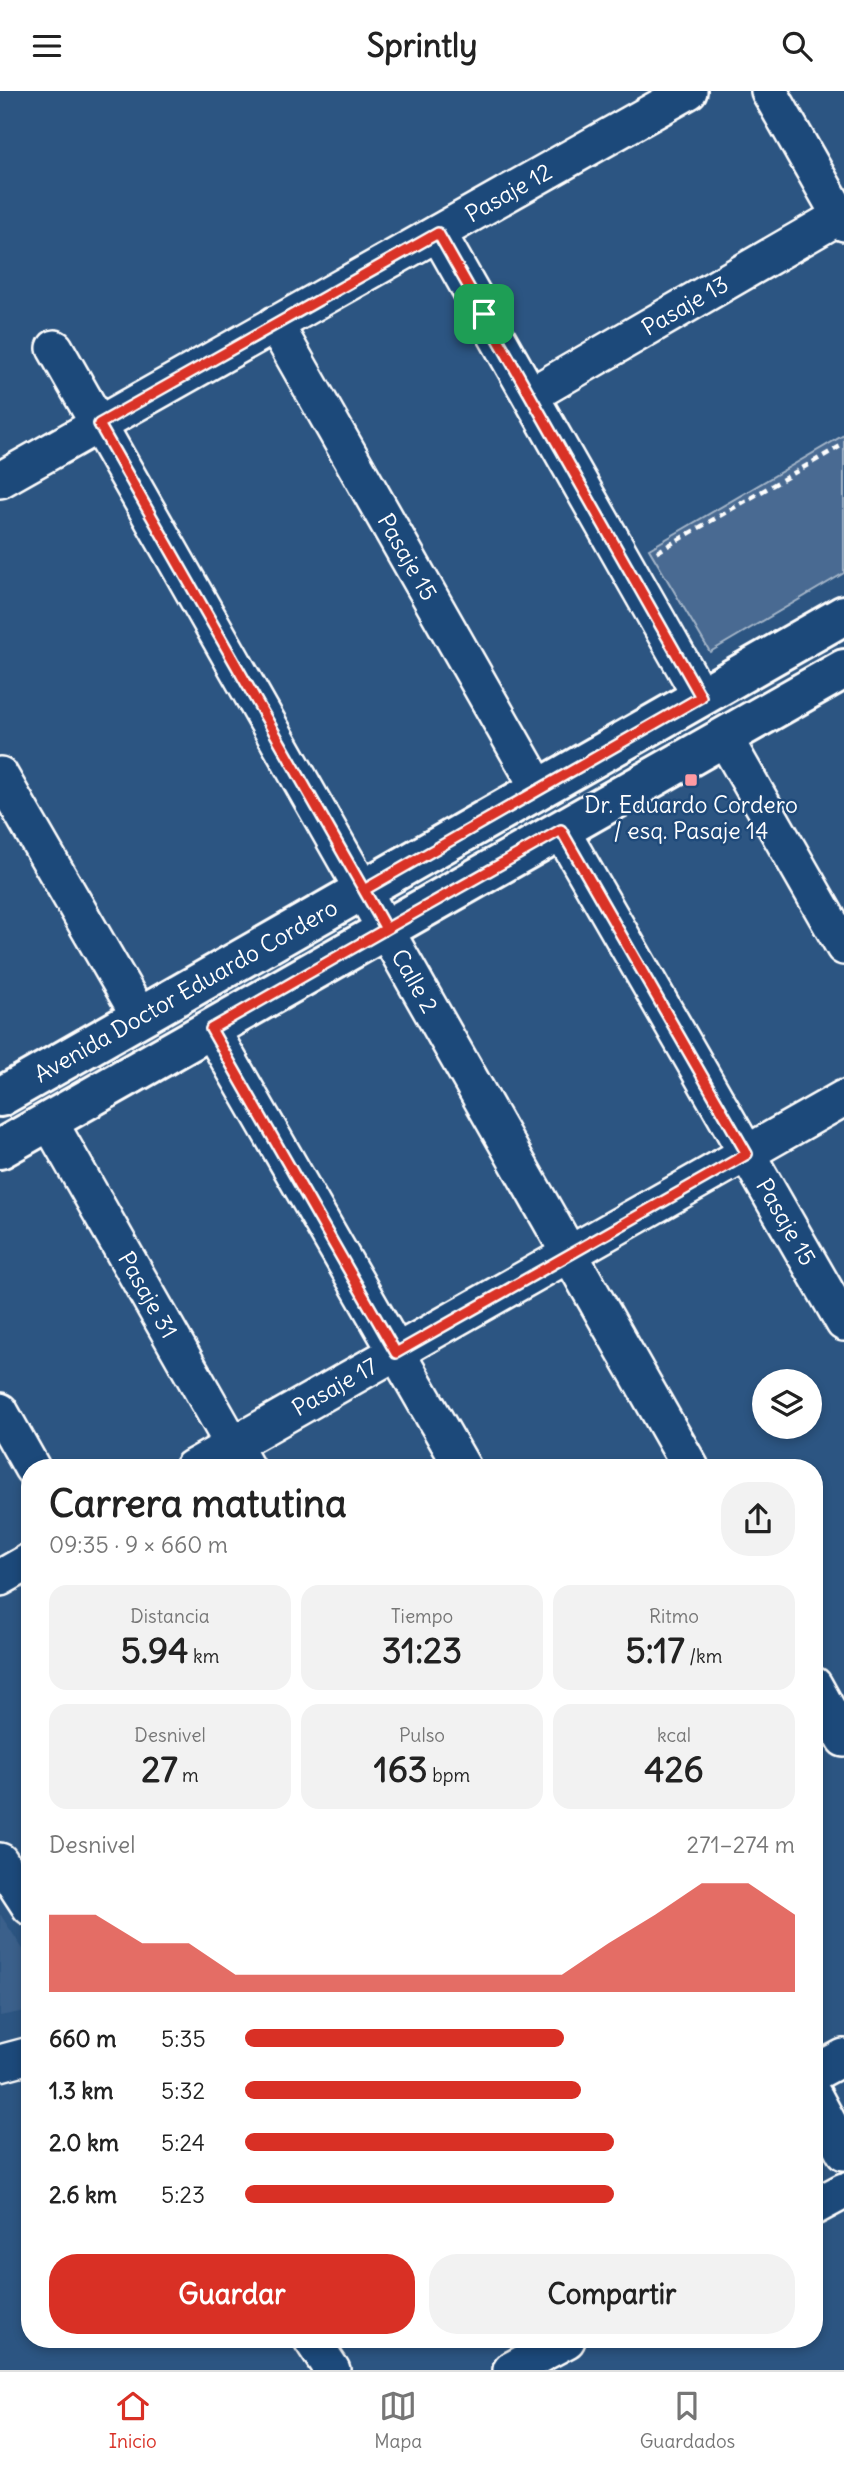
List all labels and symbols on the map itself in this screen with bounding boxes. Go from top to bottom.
street label: Pasaje 12 [460,157,557,228]
street label: Pasaje 13 [636,269,733,342]
pin [454,284,514,344]
street label: Pasaje 15 [372,508,444,605]
marker: Dr. Eduardo Cordero / esq. Pasaje 14 [683,772,699,788]
place label: Dr. Eduardo Cordero / esq. Pasaje 14 [584,790,798,845]
street label: Avenida Doctor Eduardo Cordero [29,892,342,1088]
street label: Calle 2 [385,944,445,1018]
street label: Pasaje 15 [750,1173,823,1270]
street label: Pasaje 31 [112,1246,184,1343]
street label: Pasaje 17 [287,1351,382,1422]

